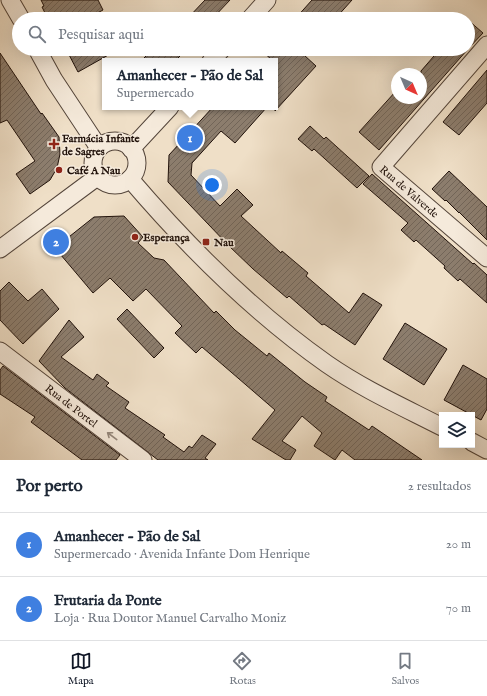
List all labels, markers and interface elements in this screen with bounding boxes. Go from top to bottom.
search box [12,12,475,56]
icon: search [26,23,48,45]
text: Pesquisar aqui [58,25,144,44]
popup [102,58,278,110]
text: Amanhecer - Pão de Sal [117,66,263,85]
north arrow [391,68,427,104]
text: Supermercado [117,85,194,102]
pin: 1 [177,123,203,153]
place label: Farmácia Infante de Sagres [62,132,140,159]
marker: Farmácia Infante de Sagres [49,139,59,149]
street label: Rua de Valverde [376,163,441,221]
place label: Café A Nau [67,164,121,178]
marker: Café A Nau [54,165,64,175]
your location [202,175,222,195]
pin: 2 [43,227,69,257]
place label: Esperança [143,231,190,245]
marker: Esperança [130,232,140,242]
place label: Nau [213,236,234,250]
marker: Nau [201,237,211,247]
street label: Rua de Portel [42,382,100,431]
map controls [439,412,475,448]
button: layers [439,412,475,448]
one-way arrow [106,432,117,441]
text: Por perto [16,476,83,497]
text: 2 resultados [408,478,471,495]
text: Amanhecer - Pão de Sal [54,527,200,546]
text: 1 [27,536,31,553]
text: 20 m [446,536,471,553]
text: Supermercado · Avenida Infante Dom Henrique [54,546,310,563]
text: Frutaria da Ponte [54,591,162,610]
text: 2 [26,600,32,617]
text: 70 m [446,600,471,617]
text: Loja · Rua Doutor Manuel Carvalho Moniz [54,610,286,627]
tab: Mapa [68,650,94,688]
tab: Rotas [229,650,256,688]
tab: Salvos [391,650,419,688]

